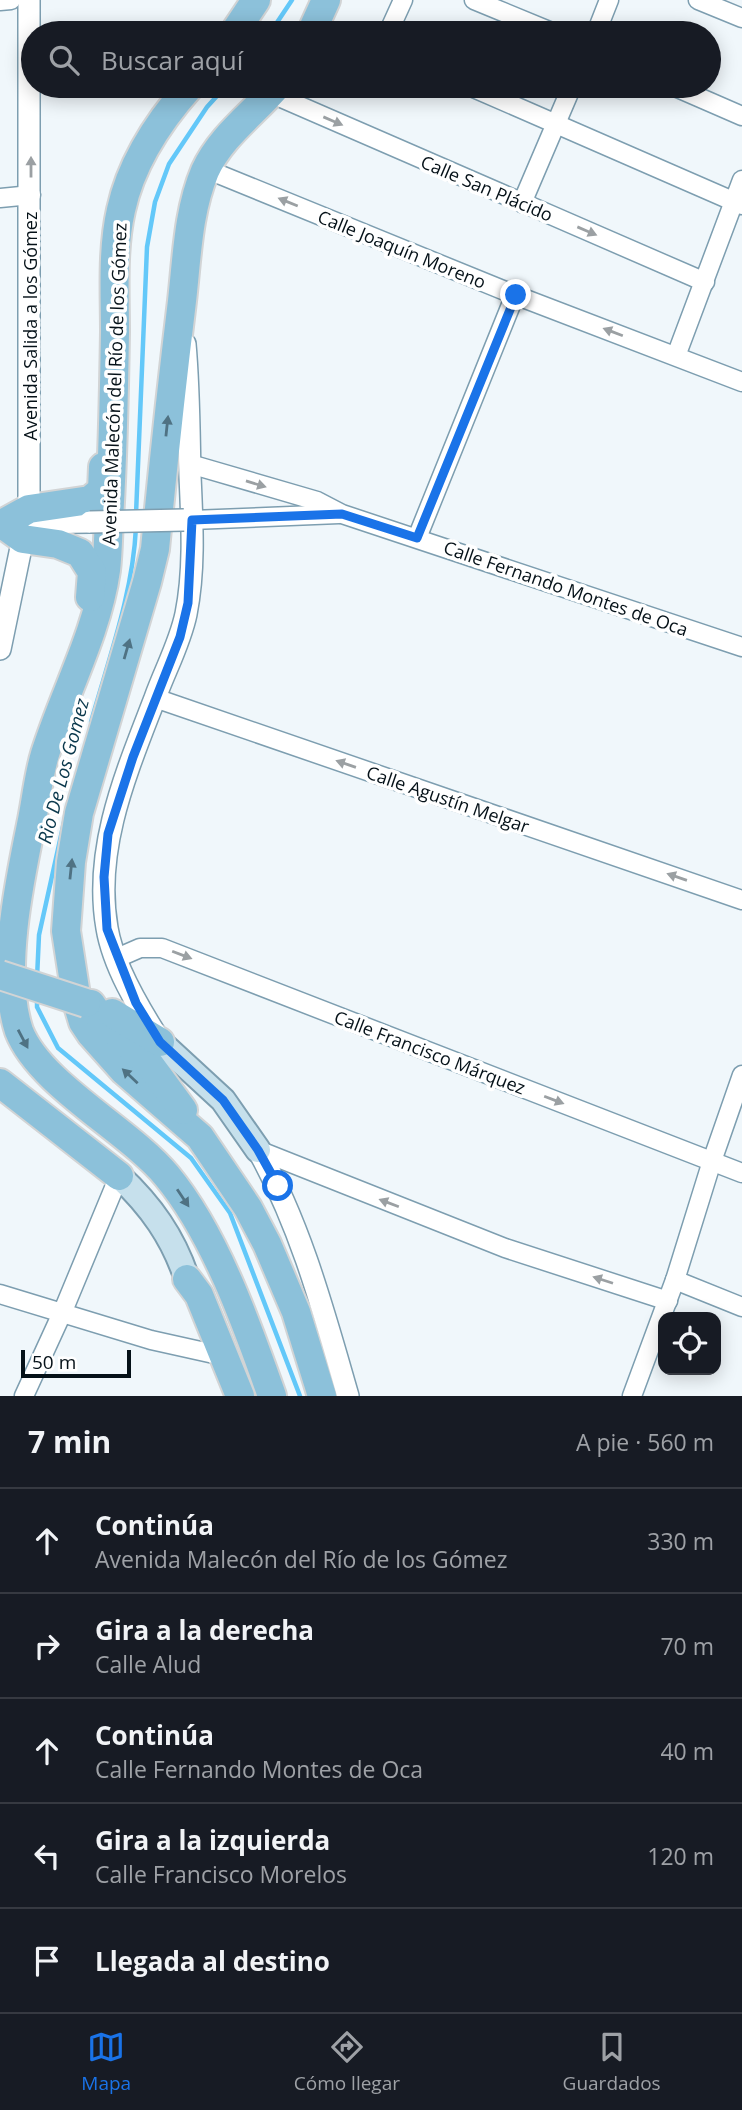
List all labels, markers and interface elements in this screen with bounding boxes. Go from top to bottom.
search box [21,21,721,98]
icon: search [45,41,83,79]
text: Buscar aquí [101,42,243,78]
one-way arrow [323,115,343,127]
street label: Calle San Plácido [417,149,557,227]
one-way arrow [25,156,36,178]
one-way arrow [277,197,298,208]
street label: Calle Joaquín Moreno [314,204,490,294]
street label: Avenida Salida a los Gómez [18,212,42,440]
street label: Avenida Malecón del Río de los Gómez [96,222,132,546]
one-way arrow [576,226,597,237]
route end [500,279,531,310]
one-way arrow [602,326,623,337]
one-way arrow [161,414,172,436]
one-way arrow [245,479,266,489]
street label: Calle Fernando Montes de Oca [441,535,691,641]
one-way arrow [123,638,133,659]
water label: Rio De Los Gomez [31,695,95,847]
one-way arrow [336,758,357,769]
street label: Calle Agustín Melgar [363,760,533,838]
one-way arrow [65,857,76,879]
one-way arrow [667,872,688,882]
one-way arrow [171,950,192,961]
street label: Calle Francisco Márquez [331,1004,529,1100]
one-way arrow [18,1029,29,1049]
one-way arrow [122,1069,139,1085]
one-way arrow [543,1094,564,1105]
route start [262,1170,293,1201]
one-way arrow [176,1189,189,1208]
one-way arrow [379,1197,400,1208]
one-way arrow [592,1274,613,1285]
map controls [658,1312,721,1375]
button: locate [658,1312,721,1375]
scale bar [21,1347,131,1379]
text: 50 m [32,1349,76,1375]
text: 7 min [28,1421,111,1462]
text: A pie · 560 m [576,1426,714,1458]
text: Continúa [95,1507,214,1543]
icon: ahead [28,1522,66,1560]
text: 330 m [647,1525,714,1557]
text: Avenida Malecón del Río de los Gómez [95,1543,507,1575]
text: Gira a la derecha [95,1612,314,1648]
icon: right [28,1627,66,1665]
text: 70 m [660,1630,714,1662]
text: Calle Alud [95,1648,201,1680]
text: Continúa [95,1717,214,1753]
icon: ahead [28,1732,66,1770]
text: 40 m [660,1735,714,1767]
text: Calle Fernando Montes de Oca [95,1753,423,1785]
text: Gira a la izquierda [95,1822,330,1858]
icon: left [28,1837,66,1875]
text: 120 m [647,1840,714,1872]
text: Calle Francisco Morelos [95,1858,347,1890]
icon: arrive [28,1942,66,1980]
text: Llegada al destino [95,1943,330,1979]
tab: Mapa [81,2028,131,2096]
tab: Cómo llegar [294,2028,400,2096]
tab: Guardados [563,2028,661,2096]

